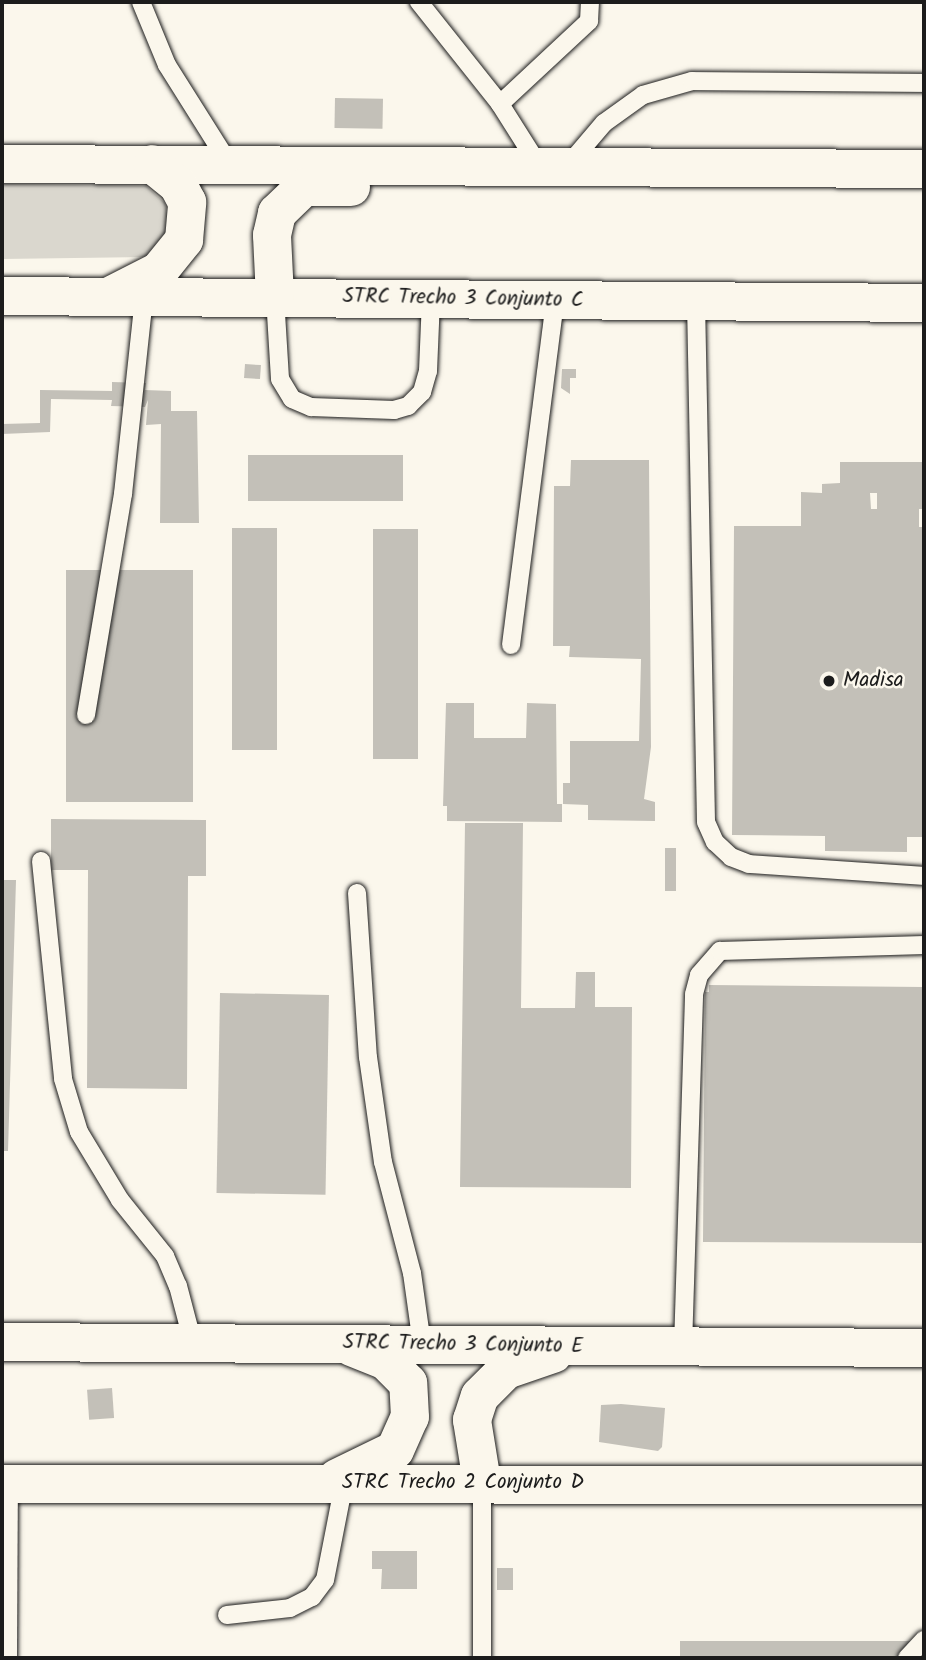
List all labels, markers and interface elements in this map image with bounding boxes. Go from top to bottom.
street label: STRC Trecho 3 Conjunto C [342,284,584,314]
place label: Madisa [843,668,904,694]
marker: Madisa [821,673,837,689]
street label: STRC Trecho 3 Conjunto E [343,1330,583,1360]
street label: STRC Trecho 2 Conjunto D [342,1470,584,1496]

